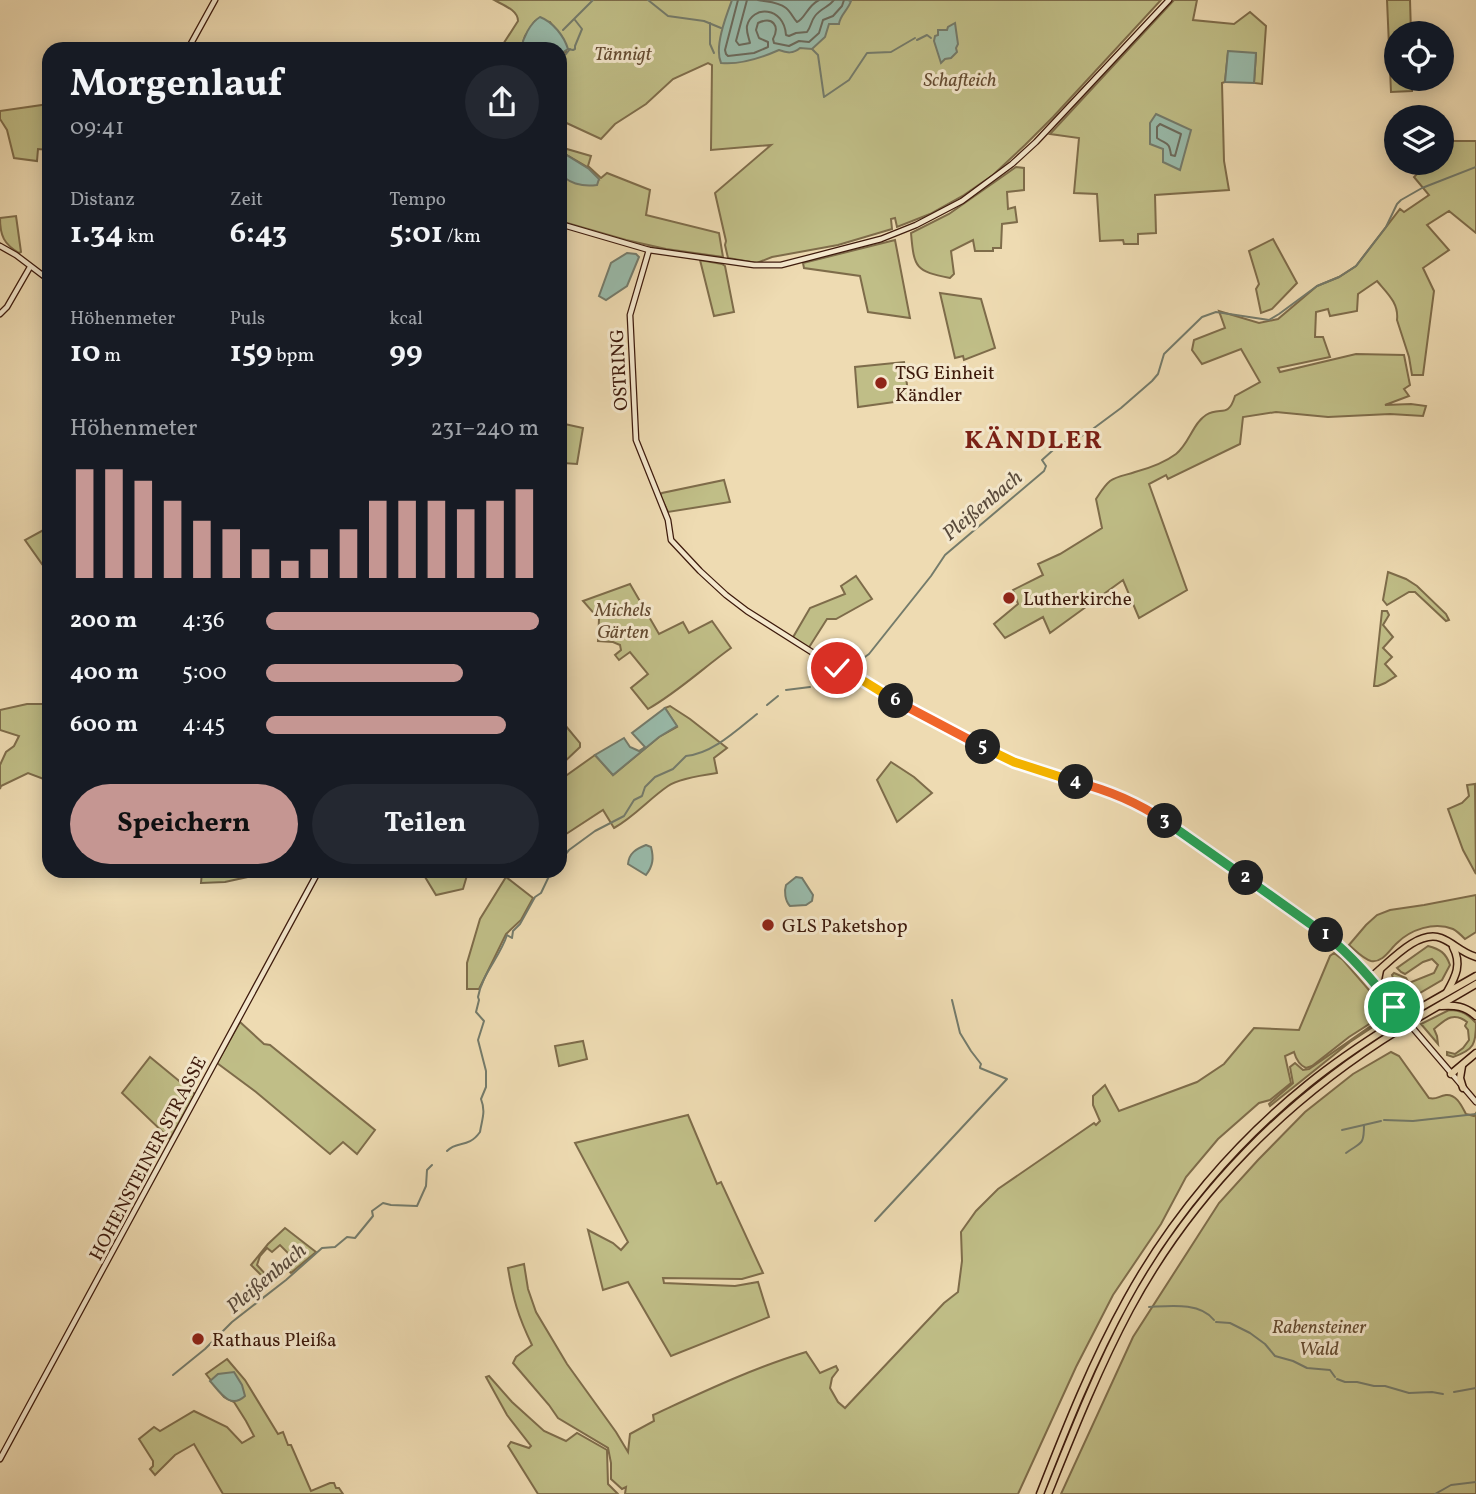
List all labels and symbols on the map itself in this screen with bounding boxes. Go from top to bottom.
park label: Tännigt [594,42,653,68]
park label: Schafteich [924,68,996,94]
street label: OSTRING [605,328,635,411]
place label: TSG Einheit Kändler [895,361,995,409]
marker: TSG Einheit Kändler [873,375,889,391]
district label: KÄNDLER [964,423,1104,459]
water label: Pleißenbach [937,464,1029,548]
place label: Lutherkirche [1023,587,1132,613]
marker: Lutherkirche [1001,590,1017,606]
park label: Michels Gärten [594,598,651,646]
pin [807,638,867,698]
pin: 6 [878,684,914,718]
pin: 5 [965,730,1000,764]
pin: 4 [1058,764,1094,800]
pin: 3 [1148,804,1182,838]
pin: 2 [1228,860,1264,896]
place label: GLS Paketshop [782,914,908,940]
marker: GLS Paketshop [760,917,776,933]
pin: 1 [1308,918,1344,953]
pin [1364,977,1424,1037]
street label: HOHENSTEINER STRASSE [84,1052,214,1266]
water label: Pleißenbach [221,1237,313,1321]
park label: Rabensteiner Wald [1272,1315,1367,1363]
place label: Rathaus Pleißa [212,1328,337,1354]
marker: Rathaus Pleißa [190,1331,206,1347]

